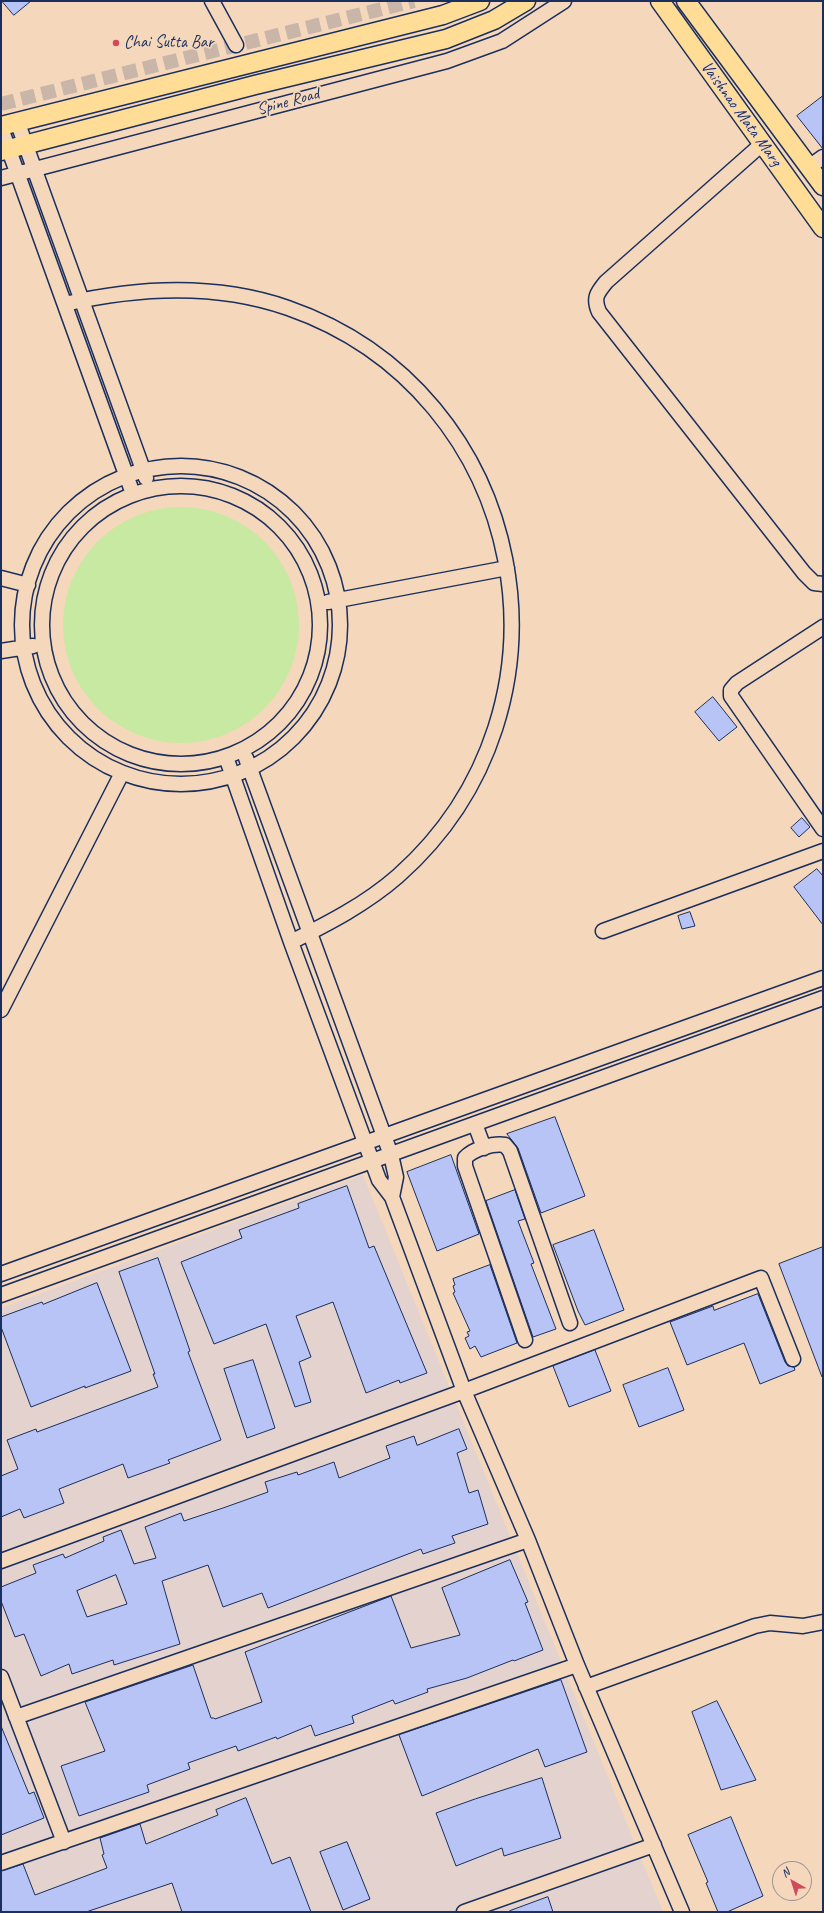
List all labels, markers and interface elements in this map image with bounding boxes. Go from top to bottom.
place label: Chai Sutta Bar [124,33,213,53]
marker: Chai Sutta Bar [111,38,121,48]
street label: Vaishnao Mata Marg [696,58,786,170]
street label: Spine Road [255,84,321,120]
north arrow [772,1861,812,1901]
text: N [778,1865,792,1880]

